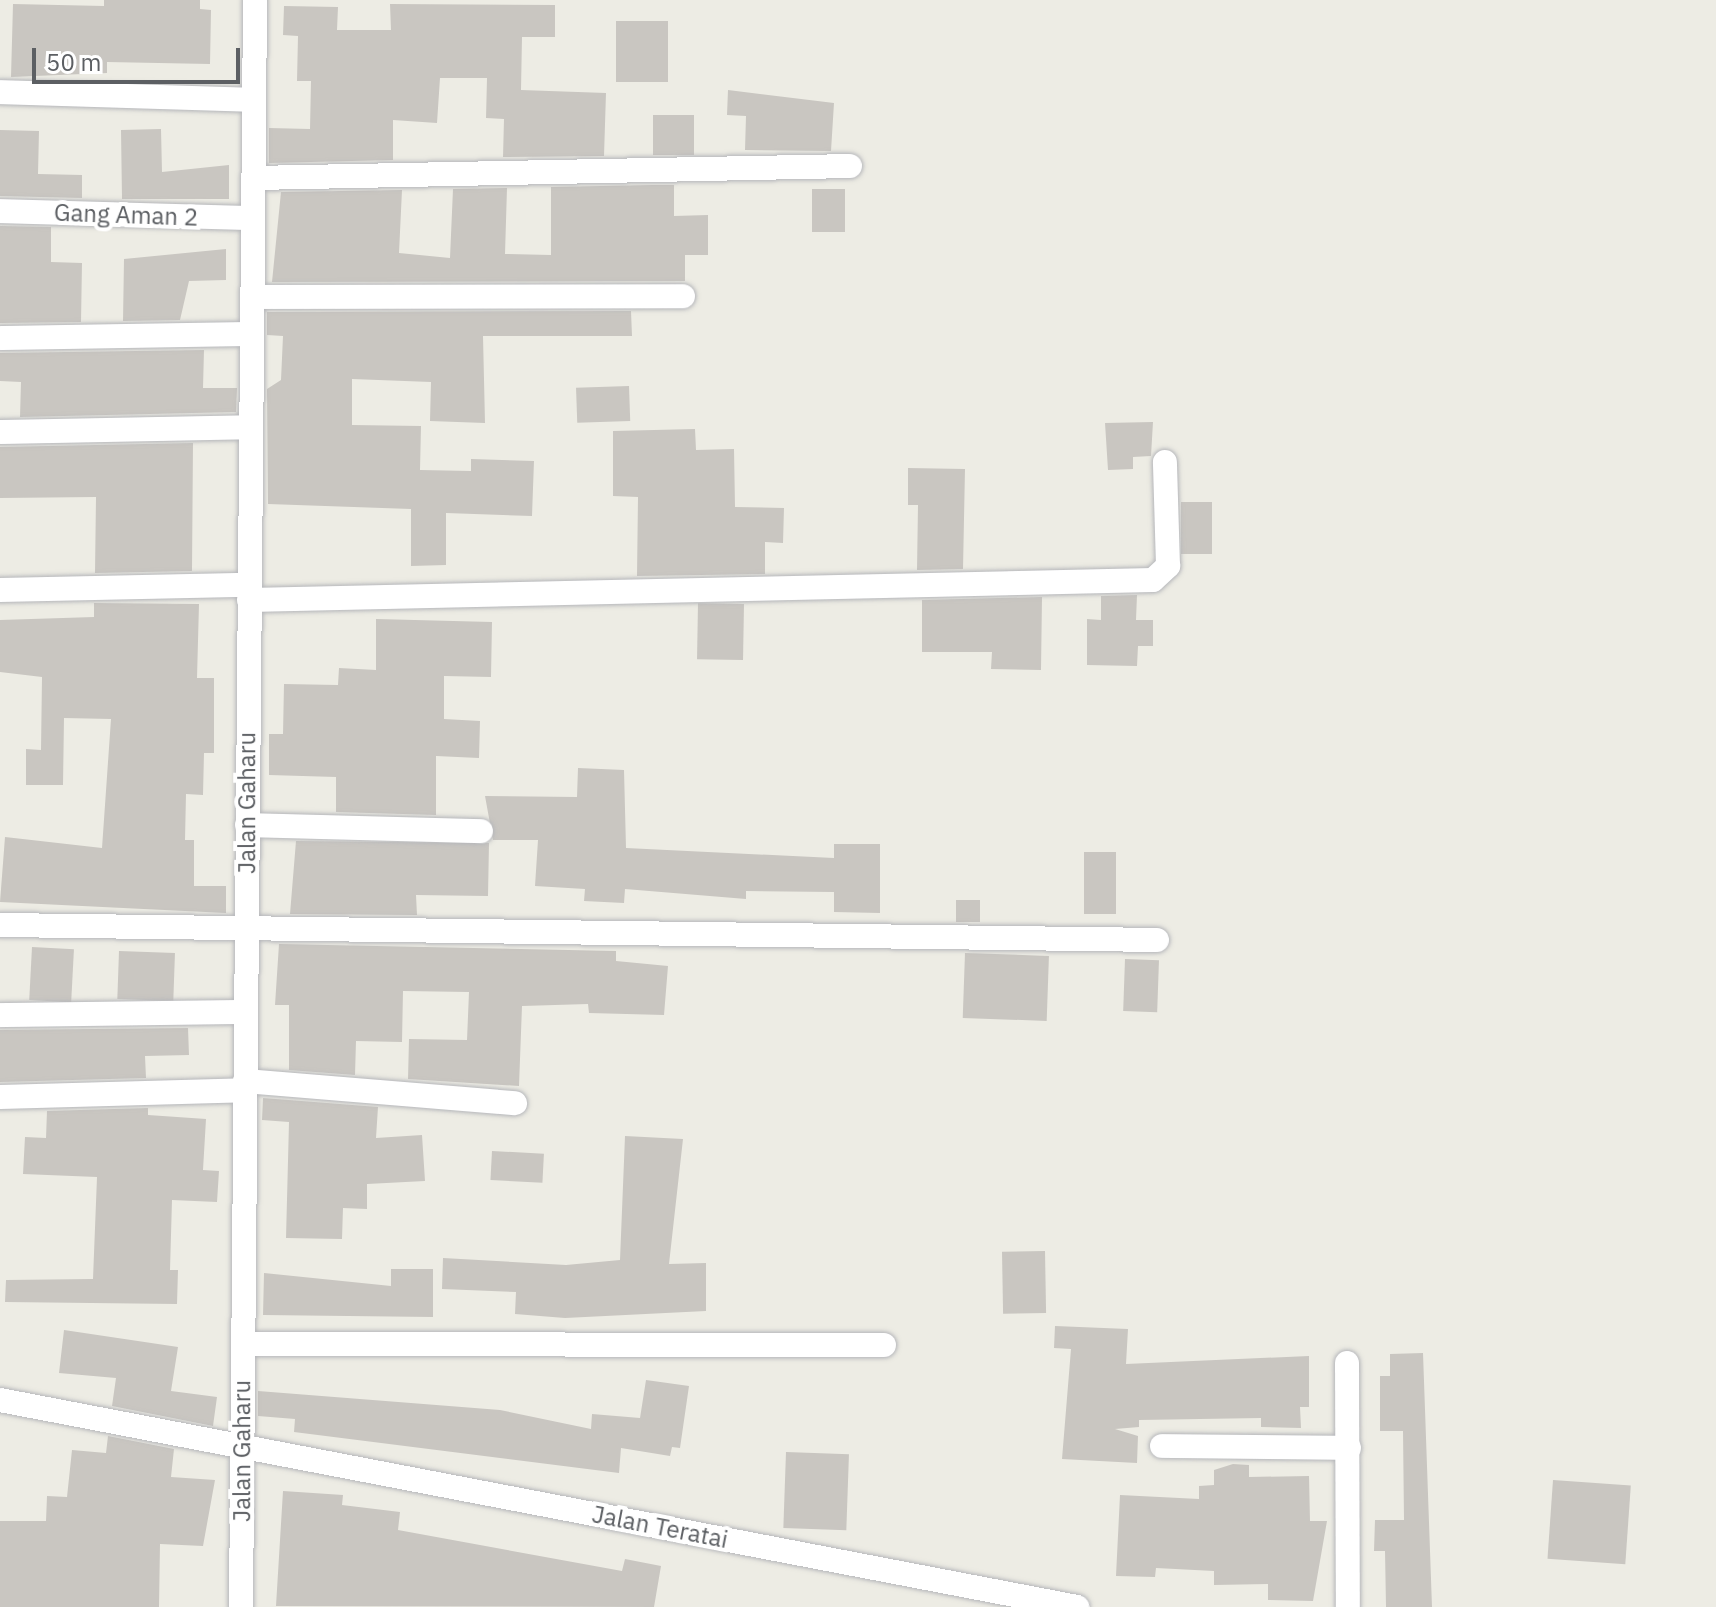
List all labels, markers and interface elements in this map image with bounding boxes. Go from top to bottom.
scale bar [36,32,244,82]
text: 50 m [46,46,101,78]
street label: Gang Aman 2 [53,198,199,232]
street label: Jalan Gaharu [233,732,261,874]
street label: Jalan Gaharu [228,1380,256,1522]
street label: Jalan Teratai [590,1500,730,1554]

